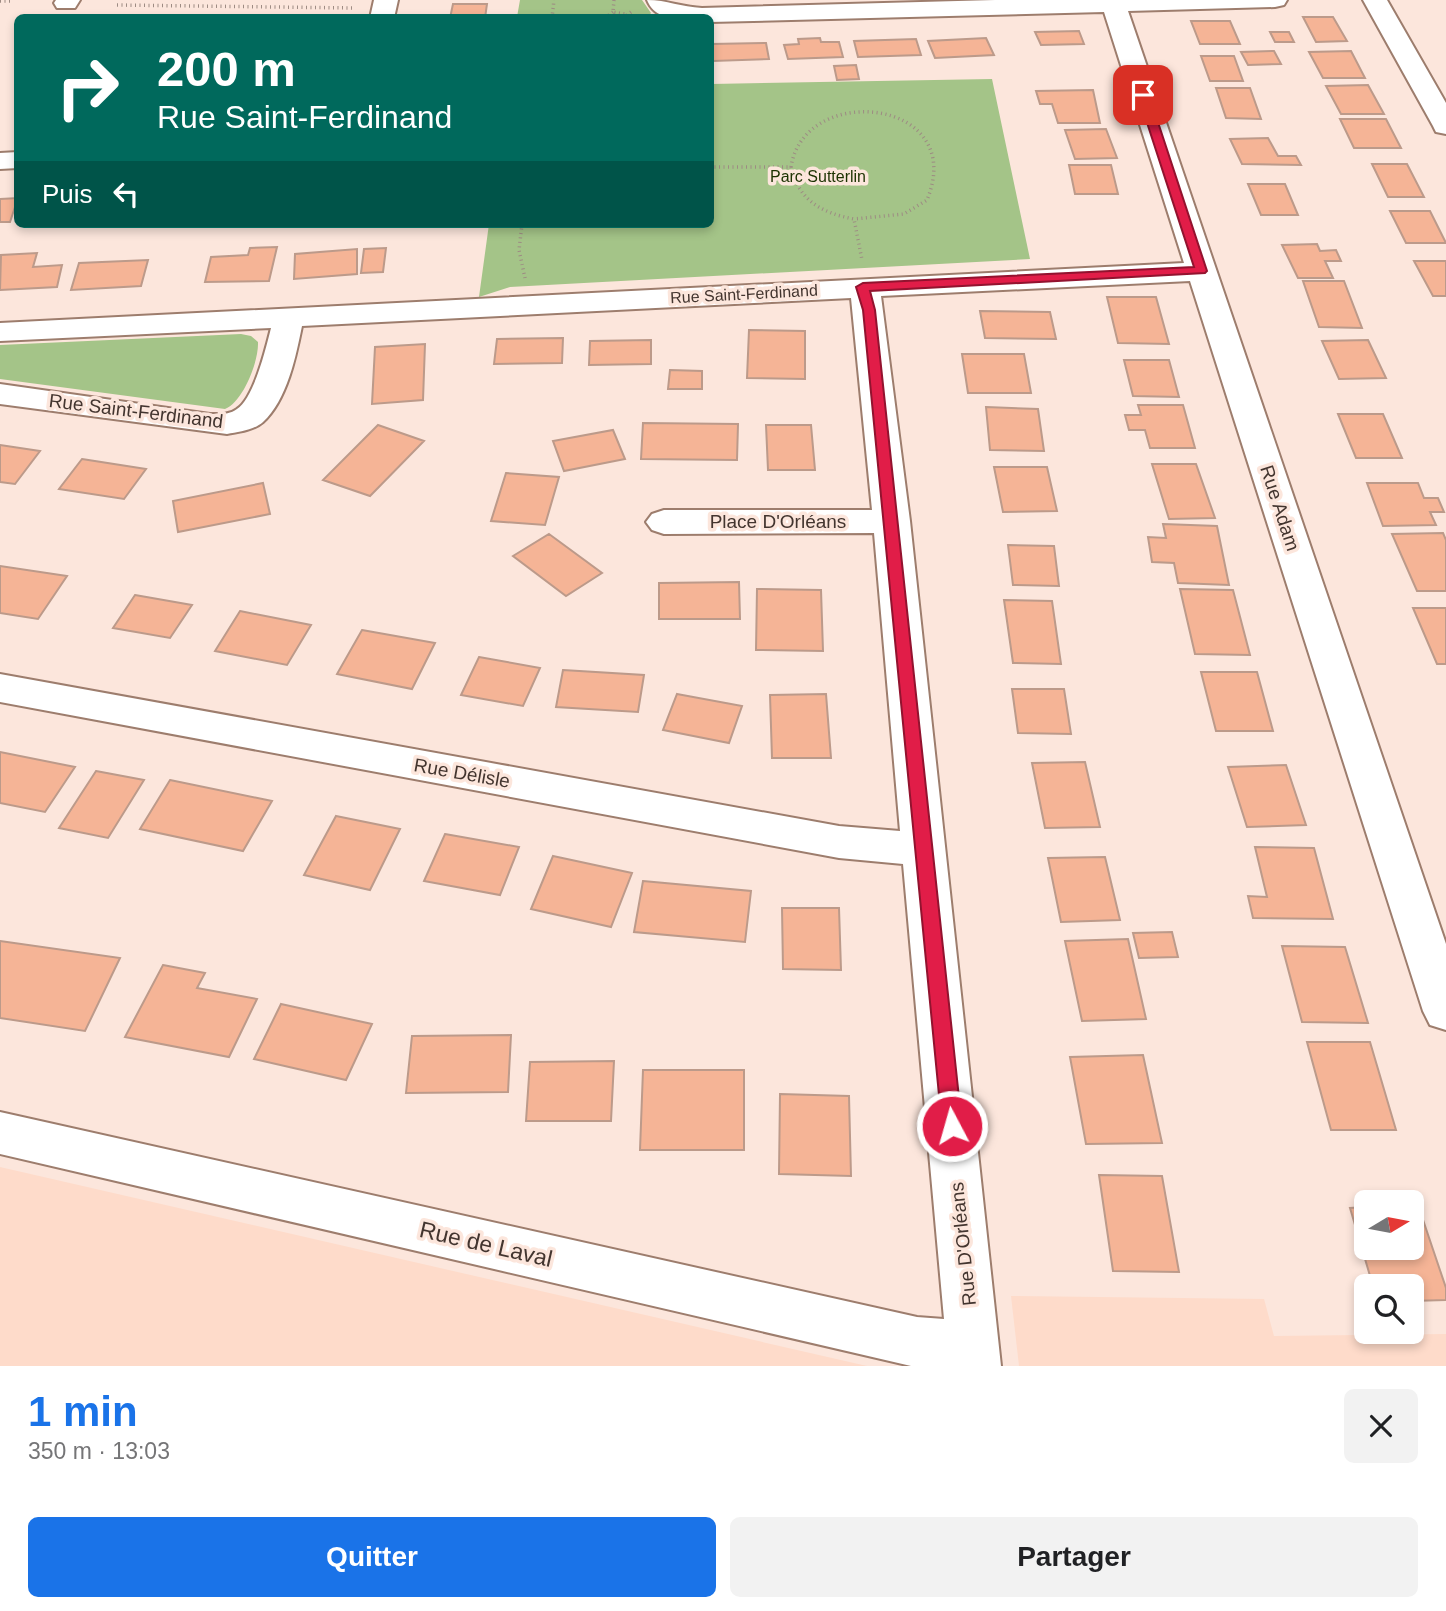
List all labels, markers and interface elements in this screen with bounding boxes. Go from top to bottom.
icon: right [42,42,133,133]
text: 200 m [157,42,296,96]
pin [1113,65,1173,125]
icon: arrive [1124,76,1162,114]
text: Rue Saint-Ferdinand [157,99,452,135]
park label: Parc Sutterlin [770,168,866,185]
icon: left [107,175,145,213]
text: Puis [42,179,93,209]
street label: Rue Saint-Ferdinand [670,282,818,306]
street label: Rue Saint-Ferdinand [48,390,224,432]
street label: Rue Adam [1256,463,1304,553]
street label: Place D'Orléans [710,511,846,532]
street label: Rue Délisle [412,754,512,792]
position arrow [915,1089,989,1163]
street label: Rue D'Orléans [946,1181,980,1307]
north arrow [1354,1190,1424,1260]
map controls [1354,1190,1424,1344]
street label: Rue de Laval [417,1216,555,1272]
button: search [1354,1274,1424,1344]
text: 1 min [28,1388,138,1435]
button: close [1344,1389,1418,1463]
text: 350 m · 13:03 [28,1438,170,1464]
button: Quitter [28,1517,716,1597]
button: Partager [730,1517,1418,1597]

